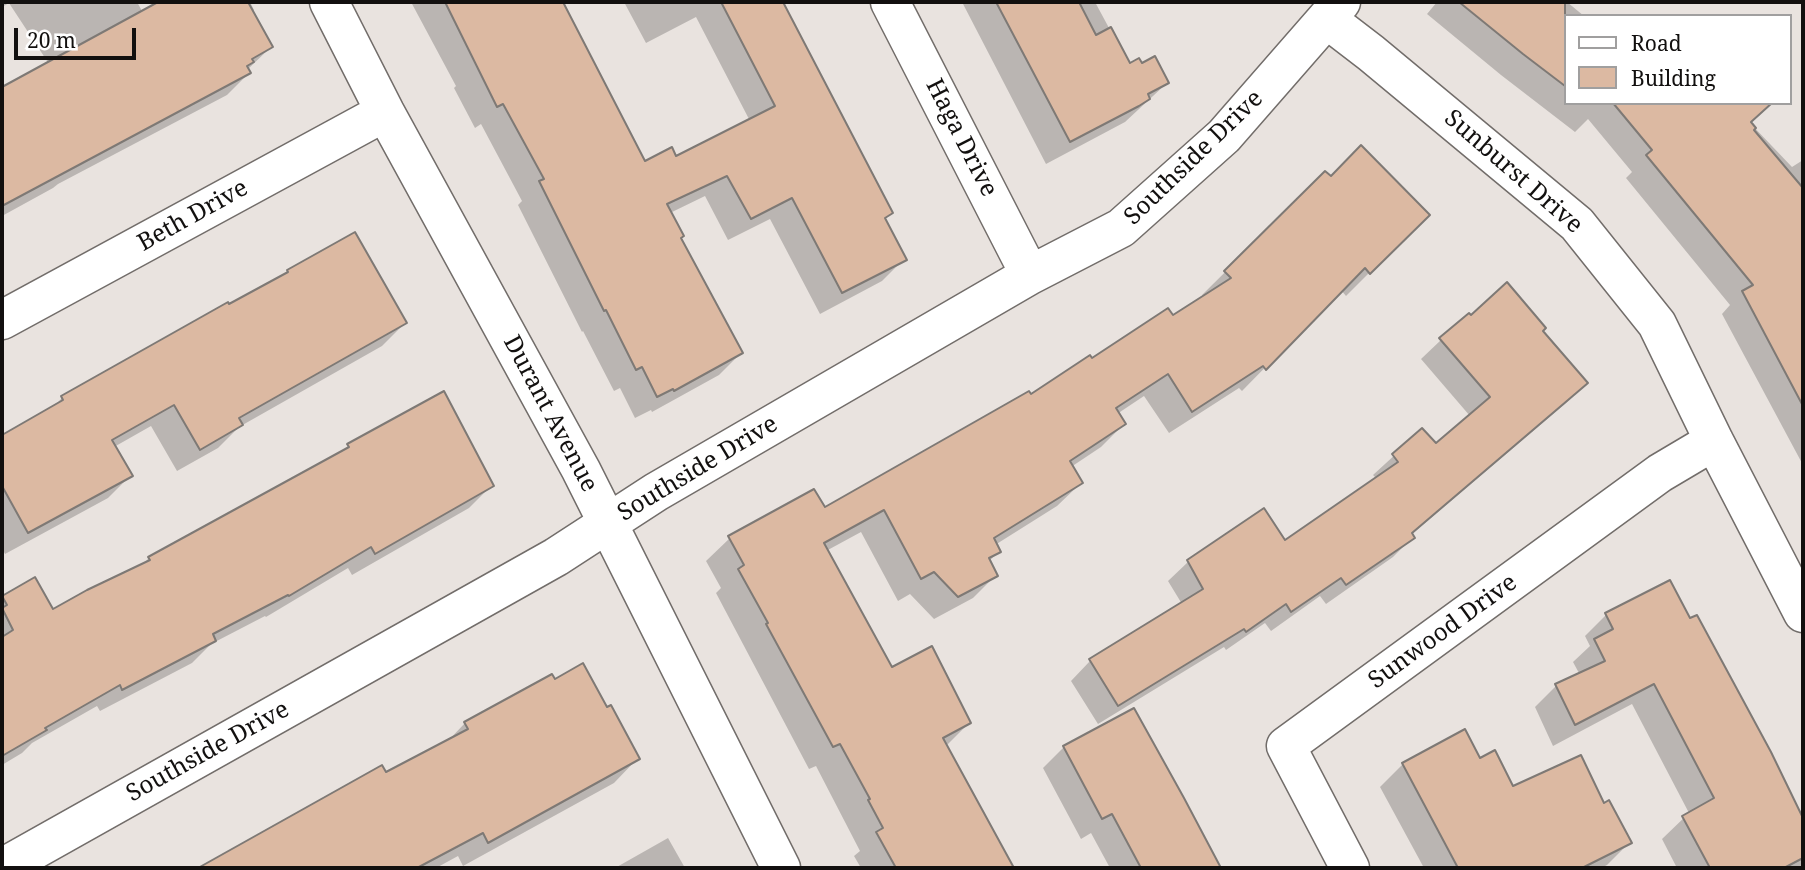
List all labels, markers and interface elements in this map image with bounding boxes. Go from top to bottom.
scale bar [18,14,140,58]
legend [1563,14,1791,105]
text: 20 m [27,26,76,54]
text: Road [1631,29,1682,57]
text: Building [1631,64,1716,92]
street label: Haga Drive [919,74,1003,202]
street label: Southside Drive [1119,85,1269,231]
street label: Sunburst Drive [1438,104,1588,240]
street label: Beth Drive [133,174,253,258]
street label: Durant Avenue [497,331,603,497]
street label: Southside Drive [613,410,783,528]
street label: Sunwood Drive [1363,569,1523,695]
street label: Southside Drive [122,695,294,809]

